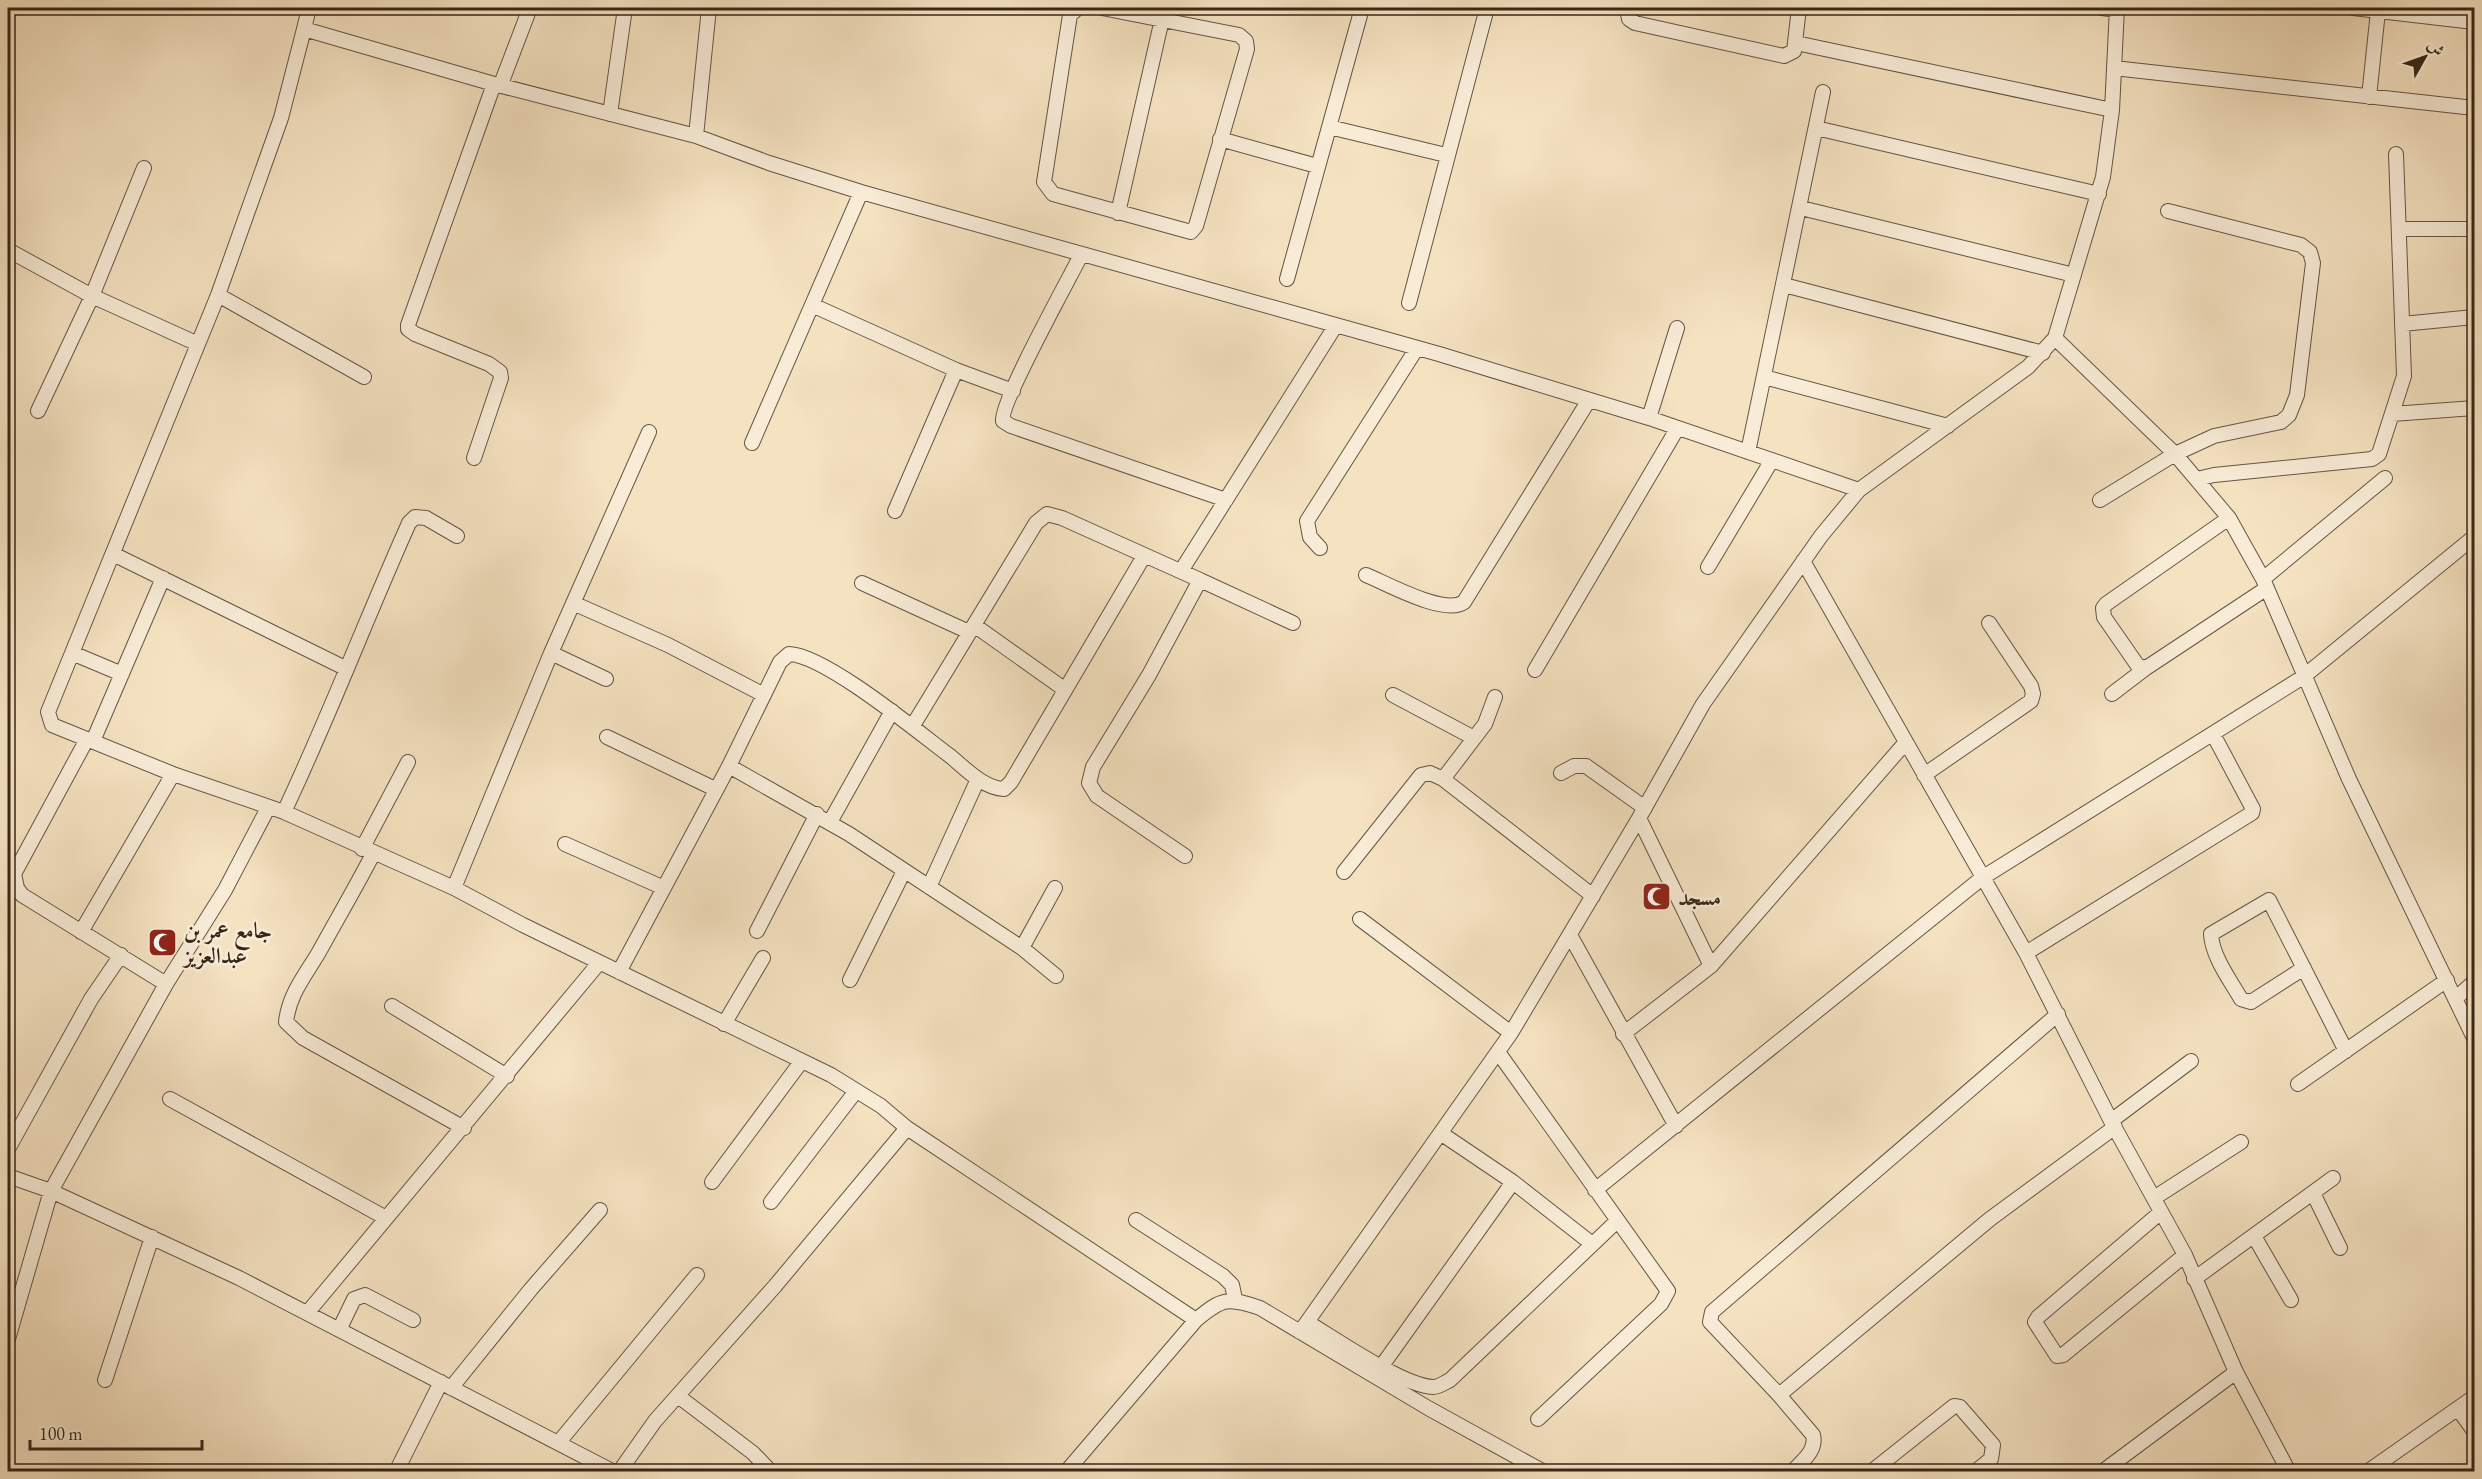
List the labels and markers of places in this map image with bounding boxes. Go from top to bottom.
mosque icon: مسجد [1641,881,1673,913]
place label: مسجد [1678,883,1721,912]
place label: جامع عمر بن عبدالعزيز [182,916,272,970]
mosque icon: جامع عمر بن عبدالعزيز [147,927,179,959]

